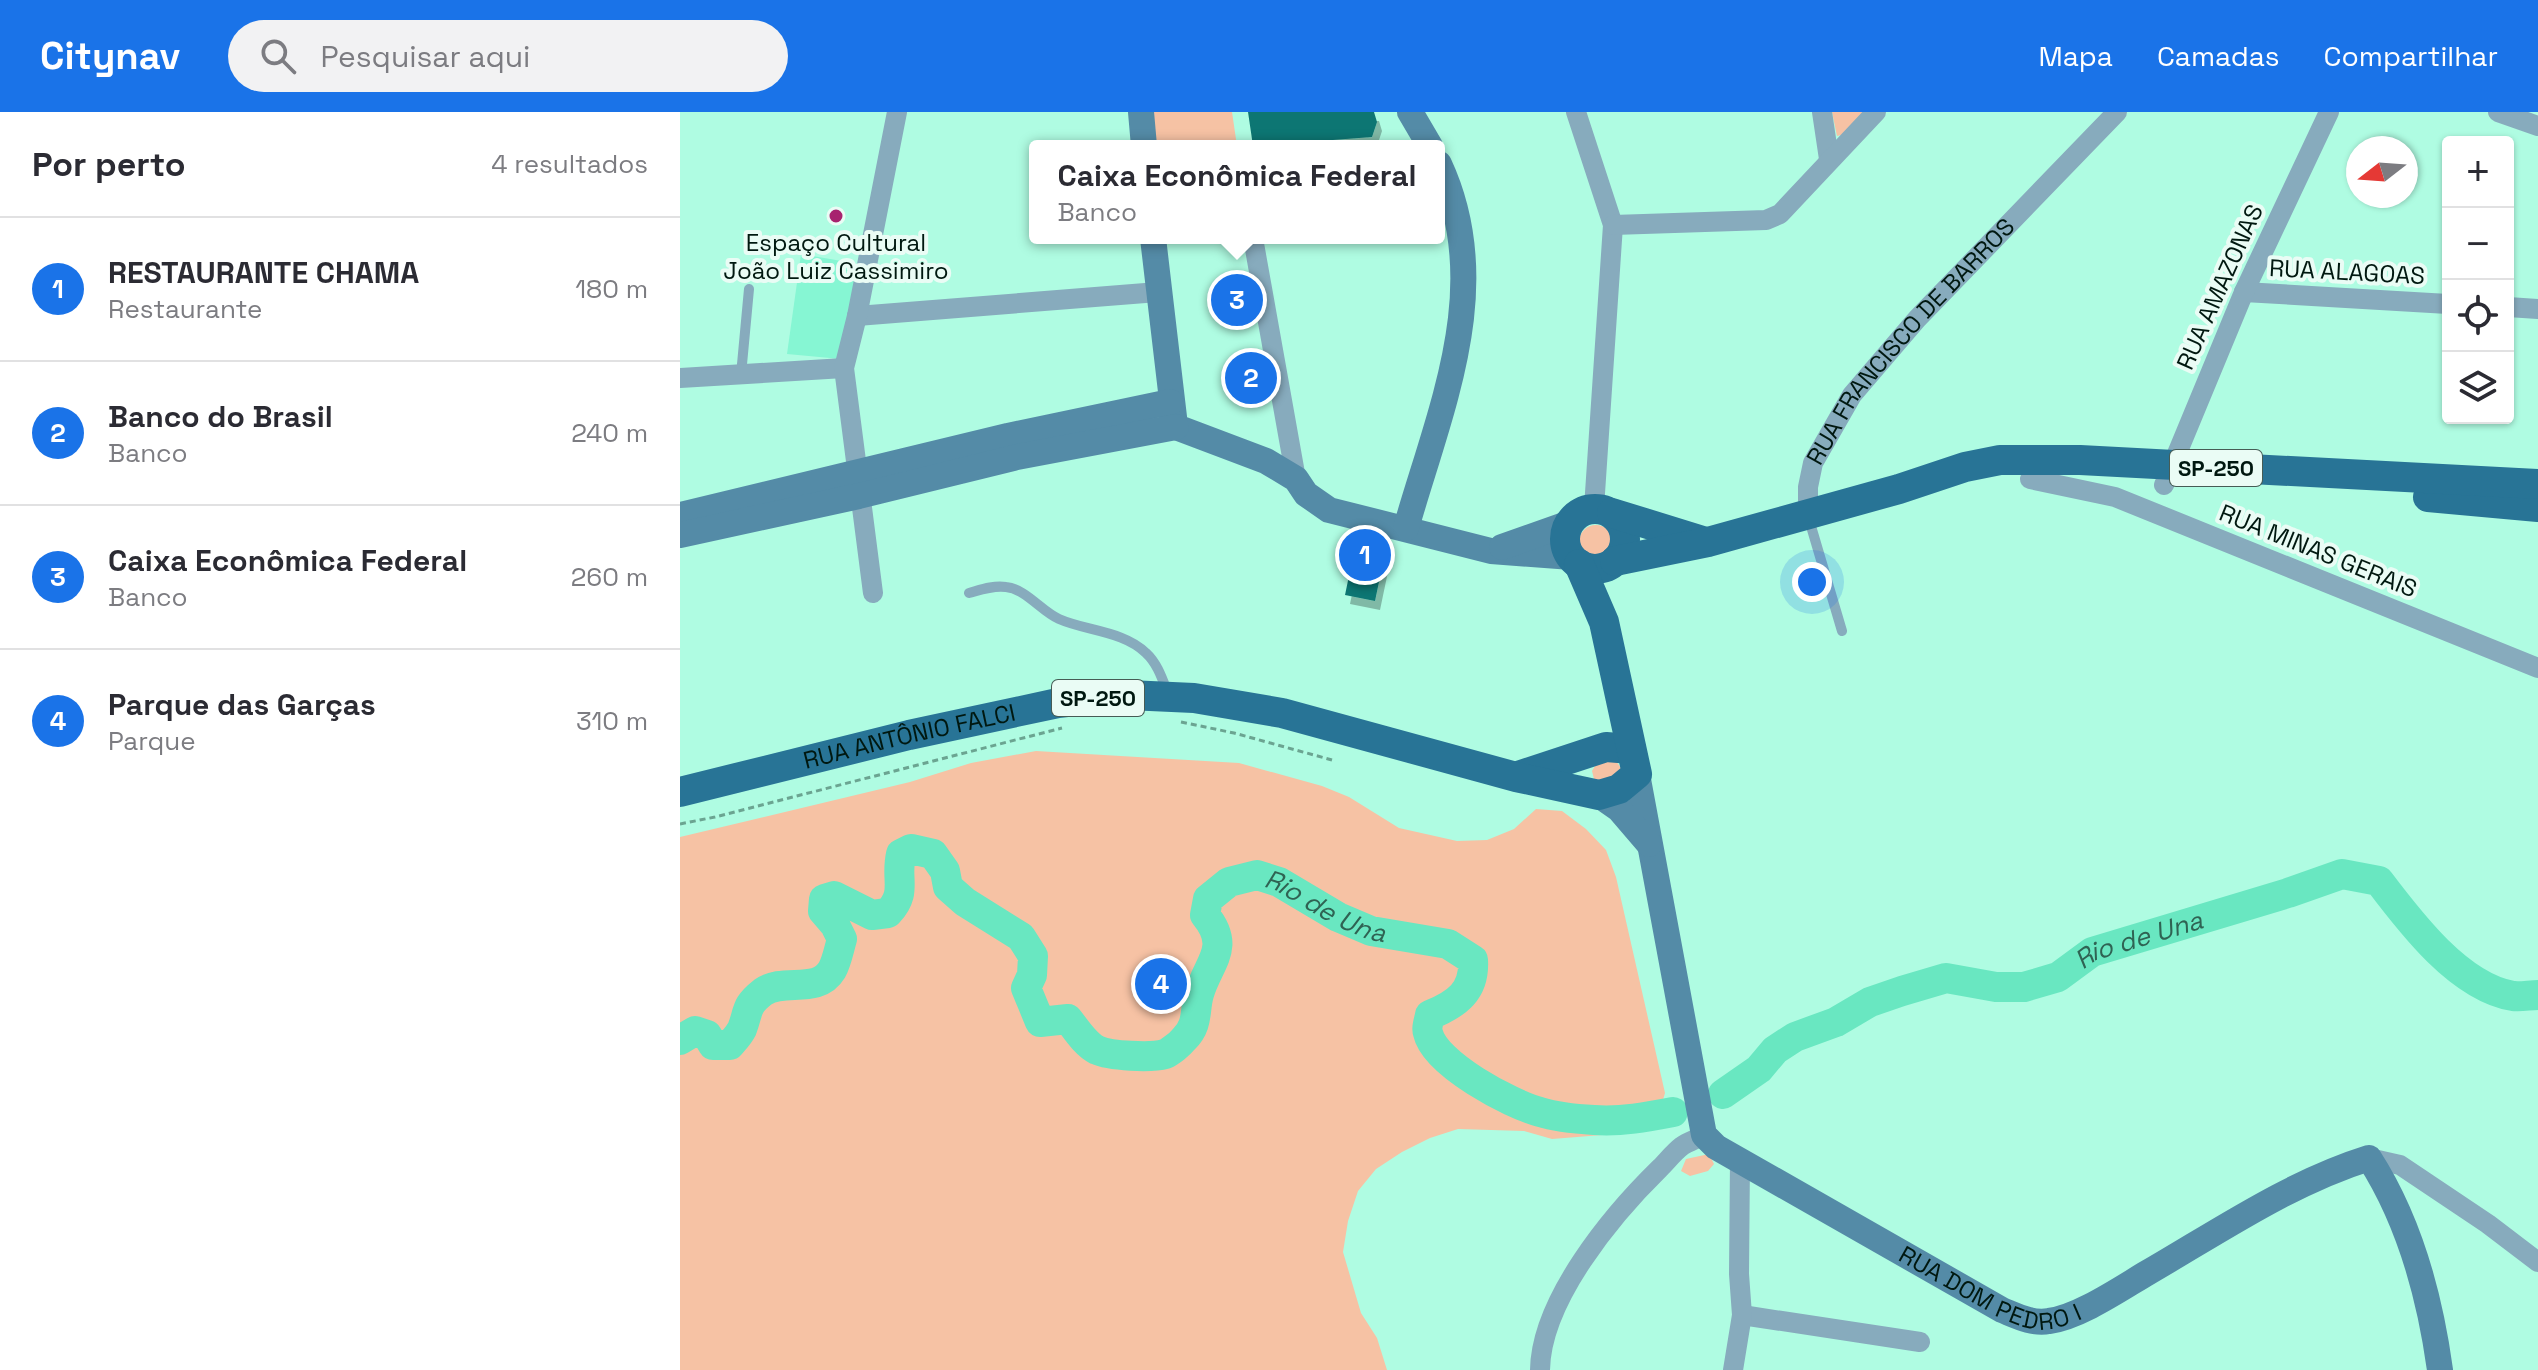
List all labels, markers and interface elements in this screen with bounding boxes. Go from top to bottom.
search box [228,20,788,92]
text: Citynav [40,32,180,80]
icon: search [256,34,300,78]
text: Pesquisar aqui [320,37,530,76]
text: Mapa [2038,38,2113,74]
text: Camadas [2157,38,2280,74]
text: Compartilhar [2324,38,2498,74]
north arrow [2346,136,2418,208]
map controls [2442,136,2514,424]
button: + [2442,136,2514,208]
popup [1029,140,1445,244]
text: Por perto [32,143,186,186]
text: 4 resultados [491,147,648,181]
text: Caixa Econômica Federal [1057,156,1417,195]
text: Banco [1057,195,1137,229]
street label: RUA AMAZONAS [2169,199,2270,374]
marker: Espaço Cultural João Luiz Cassimiro [827,207,845,225]
button: − [2442,208,2514,280]
street label: RUA FRANCISCO DE BARROS [1799,211,2021,470]
place label: Espaço Cultural João Luiz Cassimiro [723,227,949,286]
street label: RUA ALAGOAS [2268,252,2426,291]
text: RESTAURANTE CHAMA [108,253,419,292]
pin: 3 [1211,270,1263,330]
text: 1 [52,272,64,306]
text: 180 m [575,272,648,306]
button: locate [2442,280,2514,352]
text: Restaurante [108,292,262,326]
pin: 2 [1225,348,1277,408]
button: layers [2442,352,2514,424]
text: Banco do Brasil [108,397,333,436]
text: 2 [50,416,66,450]
text: 240 m [571,416,648,450]
text: Banco [108,436,188,470]
road number: SP-250 [2170,450,2262,486]
street label: RUA MINAS GERAIS [2215,497,2422,604]
pin: 1 [1339,525,1391,585]
text: Caixa Econômica Federal [108,541,467,580]
text: 3 [50,560,66,594]
text: 260 m [571,560,648,594]
your location [1792,562,1832,602]
text: Banco [108,580,188,614]
road number: SP-250 [1052,680,1144,716]
text: Parque das Garças [108,685,376,724]
street label: RUA ANTÔNIO FALCI [800,697,1018,776]
text: 4 [50,704,66,738]
text: 310 m [576,704,648,738]
text: Parque [108,724,196,758]
water label: Rio de Una [1261,862,1389,950]
water label: Rio de Una [2067,902,2208,976]
pin: 4 [1135,954,1187,1014]
street label: RUA DOM PEDRO I [1894,1239,2086,1337]

